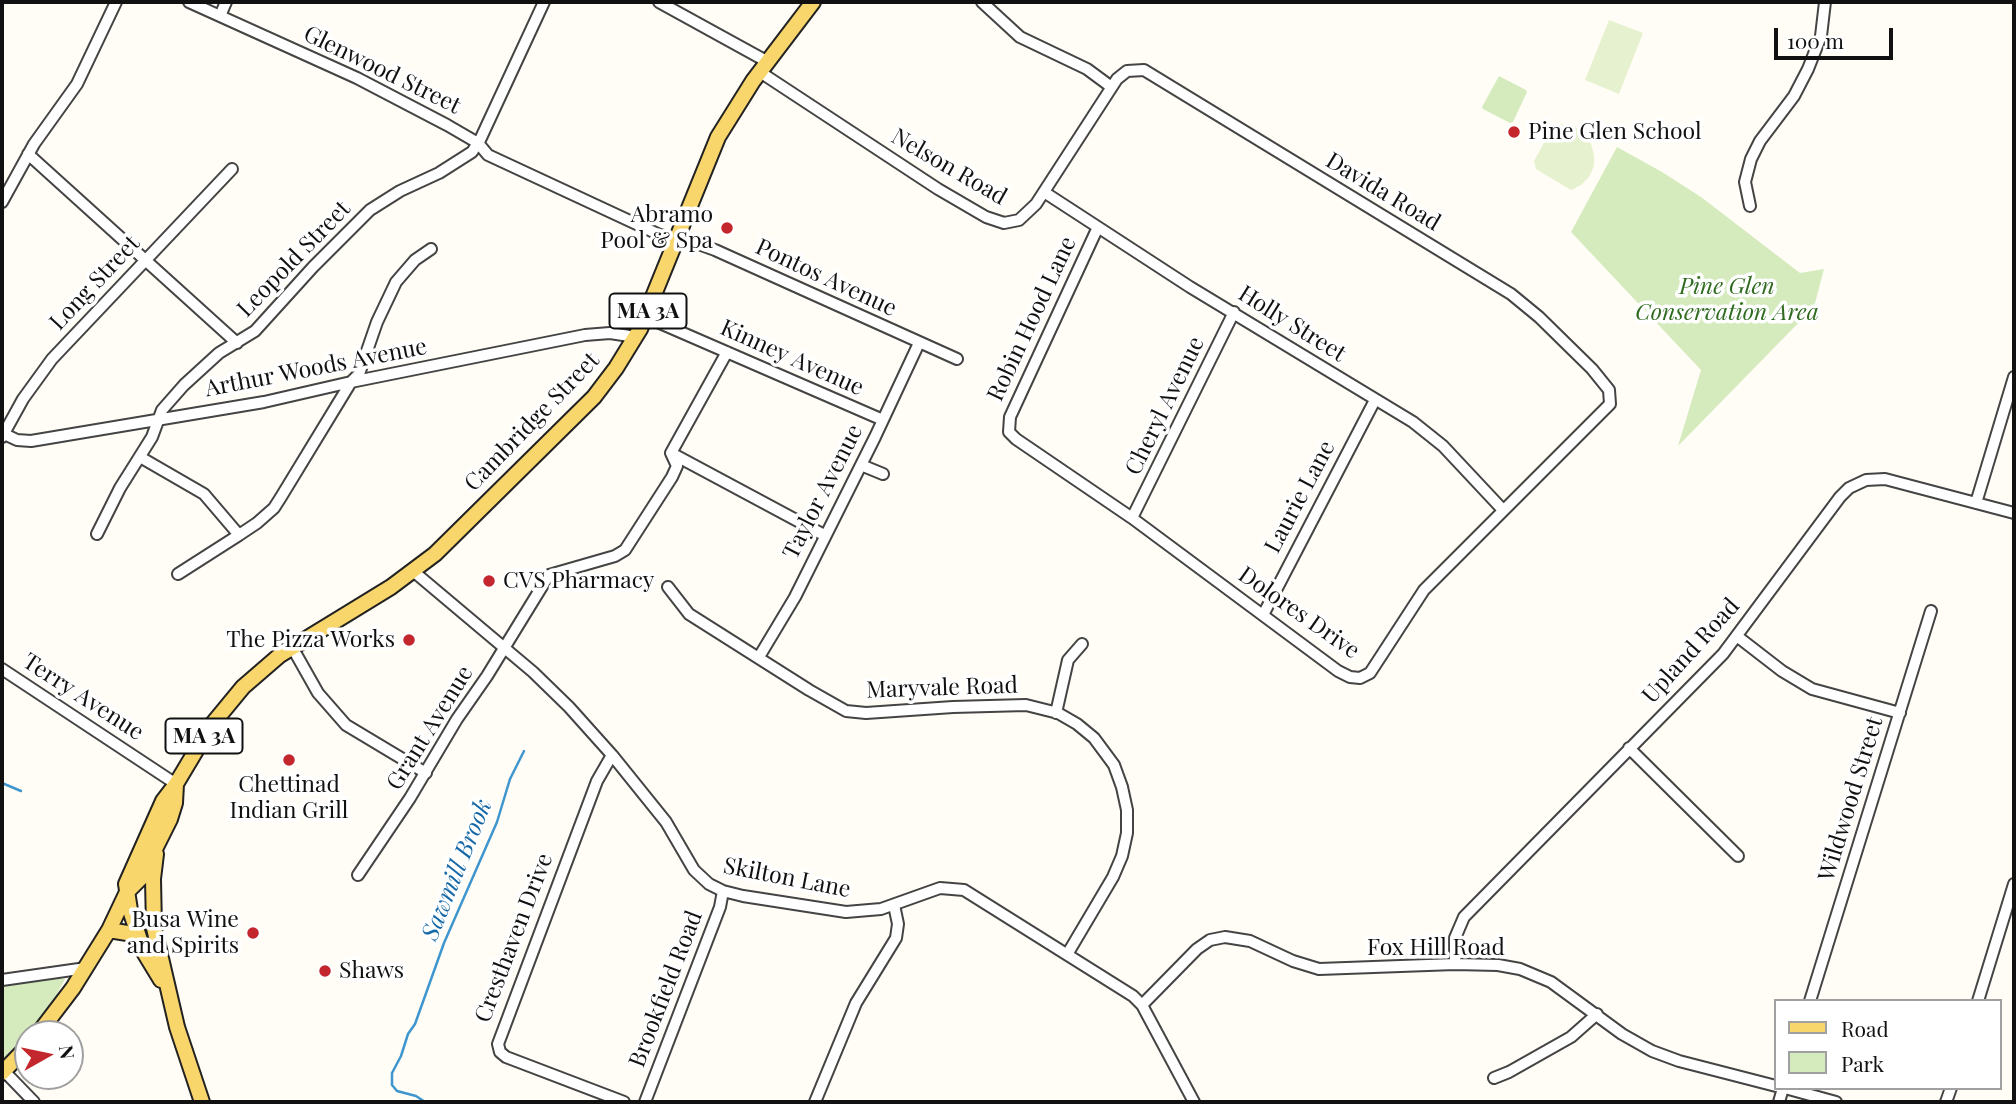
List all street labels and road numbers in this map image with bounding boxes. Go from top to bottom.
street label: Glenwood Street [299,20,465,120]
street label: Nelson Road [886,123,1012,211]
street label: Davida Road [1321,147,1445,237]
street label: Leopold Street [232,195,356,323]
street label: Long Street [44,230,146,336]
street label: Robin Hood Lane [982,232,1082,406]
street label: Pontos Avenue [751,233,901,323]
street label: Holly Street [1233,280,1351,368]
road number: MA 3A [610,294,686,328]
street label: Kinney Avenue [716,314,868,402]
street label: Cheryl Avenue [1120,332,1210,480]
street label: Arthur Woods Avenue [203,333,429,403]
street label: Cambridge Street [459,347,605,497]
street label: Taylor Avenue [777,420,869,564]
street label: Laurie Lane [1259,436,1341,558]
street label: Dolores Drive [1233,561,1365,665]
street label: Upland Road [1637,593,1745,709]
street label: Terry Avenue [17,648,149,746]
street label: Grant Avenue [381,661,479,795]
street label: Maryvale Road [866,672,1018,704]
street label: Wildwood Street [1813,714,1889,884]
road number: MA 3A [166,718,242,754]
street label: Cresthaven Drive [469,850,559,1026]
street label: Skilton Lane [721,852,853,904]
street label: Brookfield Road [623,907,709,1071]
street label: Fox Hill Road [1367,934,1505,962]

